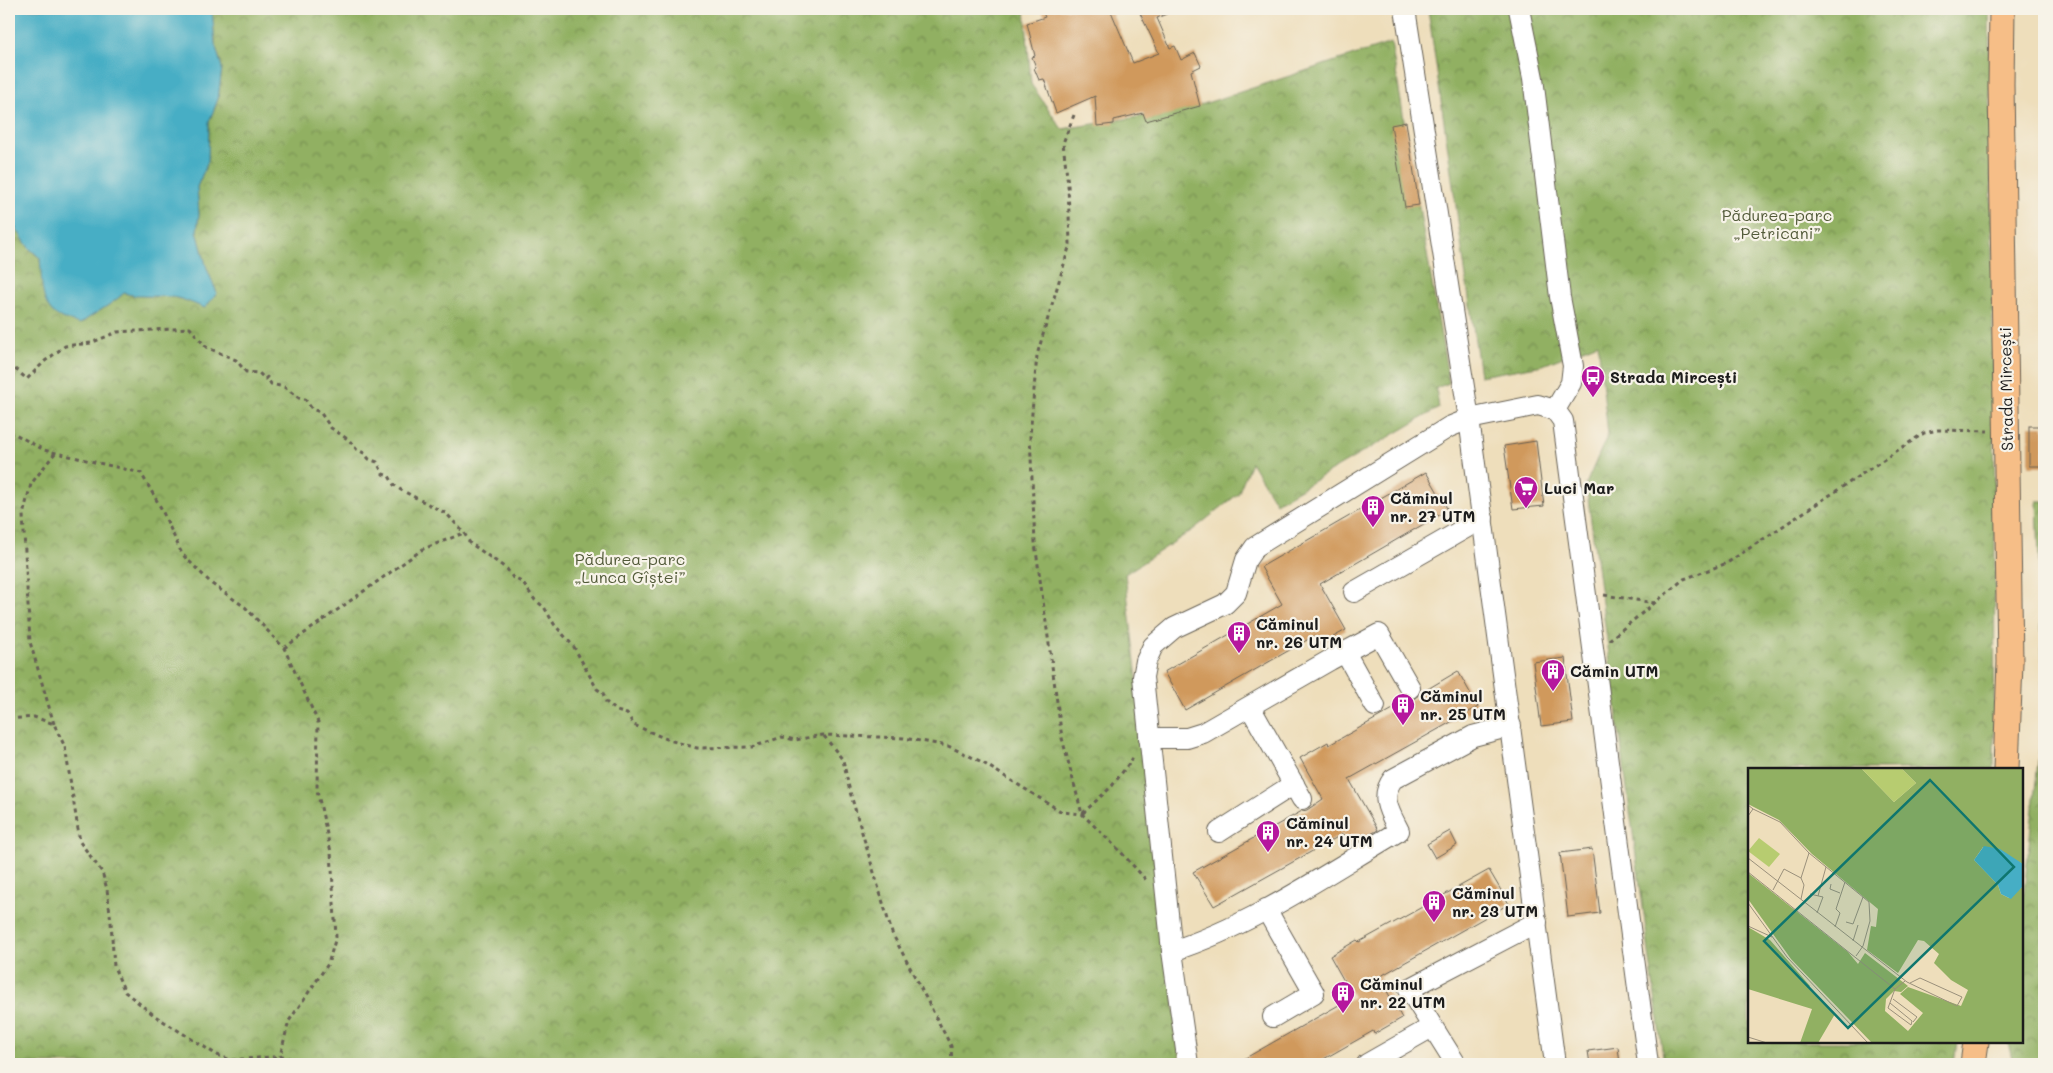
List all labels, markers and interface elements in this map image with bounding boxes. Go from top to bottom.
park label: Pădurea-parc „Petricani” [1722,204,1832,243]
street label: Strada Mircești [1994,327,2018,451]
bus stop icon: Strada Mircești [1580,364,1606,398]
place label: Strada Mircești [1610,366,1737,388]
supermarket icon: Luci Mar [1513,475,1539,509]
place label: Luci Mar [1544,477,1614,498]
place label: Căminul nr. 27 UTM [1390,487,1476,526]
building icon: Căminul nr. 27 UTM [1360,494,1386,528]
park label: Pădurea-parc „Lunca Gîștei” [574,548,686,588]
place label: Căminul nr. 26 UTM [1256,613,1342,652]
building icon: Căminul nr. 26 UTM [1226,620,1252,654]
building icon: Cămin UTM [1540,658,1566,692]
place label: Cămin UTM [1570,660,1658,681]
place label: Căminul nr. 25 UTM [1420,685,1506,724]
building icon: Căminul nr. 25 UTM [1390,692,1416,726]
inset map [1748,768,2023,1043]
place label: Căminul nr. 24 UTM [1286,812,1373,851]
building icon: Căminul nr. 24 UTM [1255,819,1281,853]
place label: Căminul nr. 23 UTM [1452,882,1538,921]
building icon: Căminul nr. 23 UTM [1421,889,1447,923]
place label: Căminul nr. 22 UTM [1360,973,1446,1012]
building icon: Căminul nr. 22 UTM [1330,980,1356,1014]

